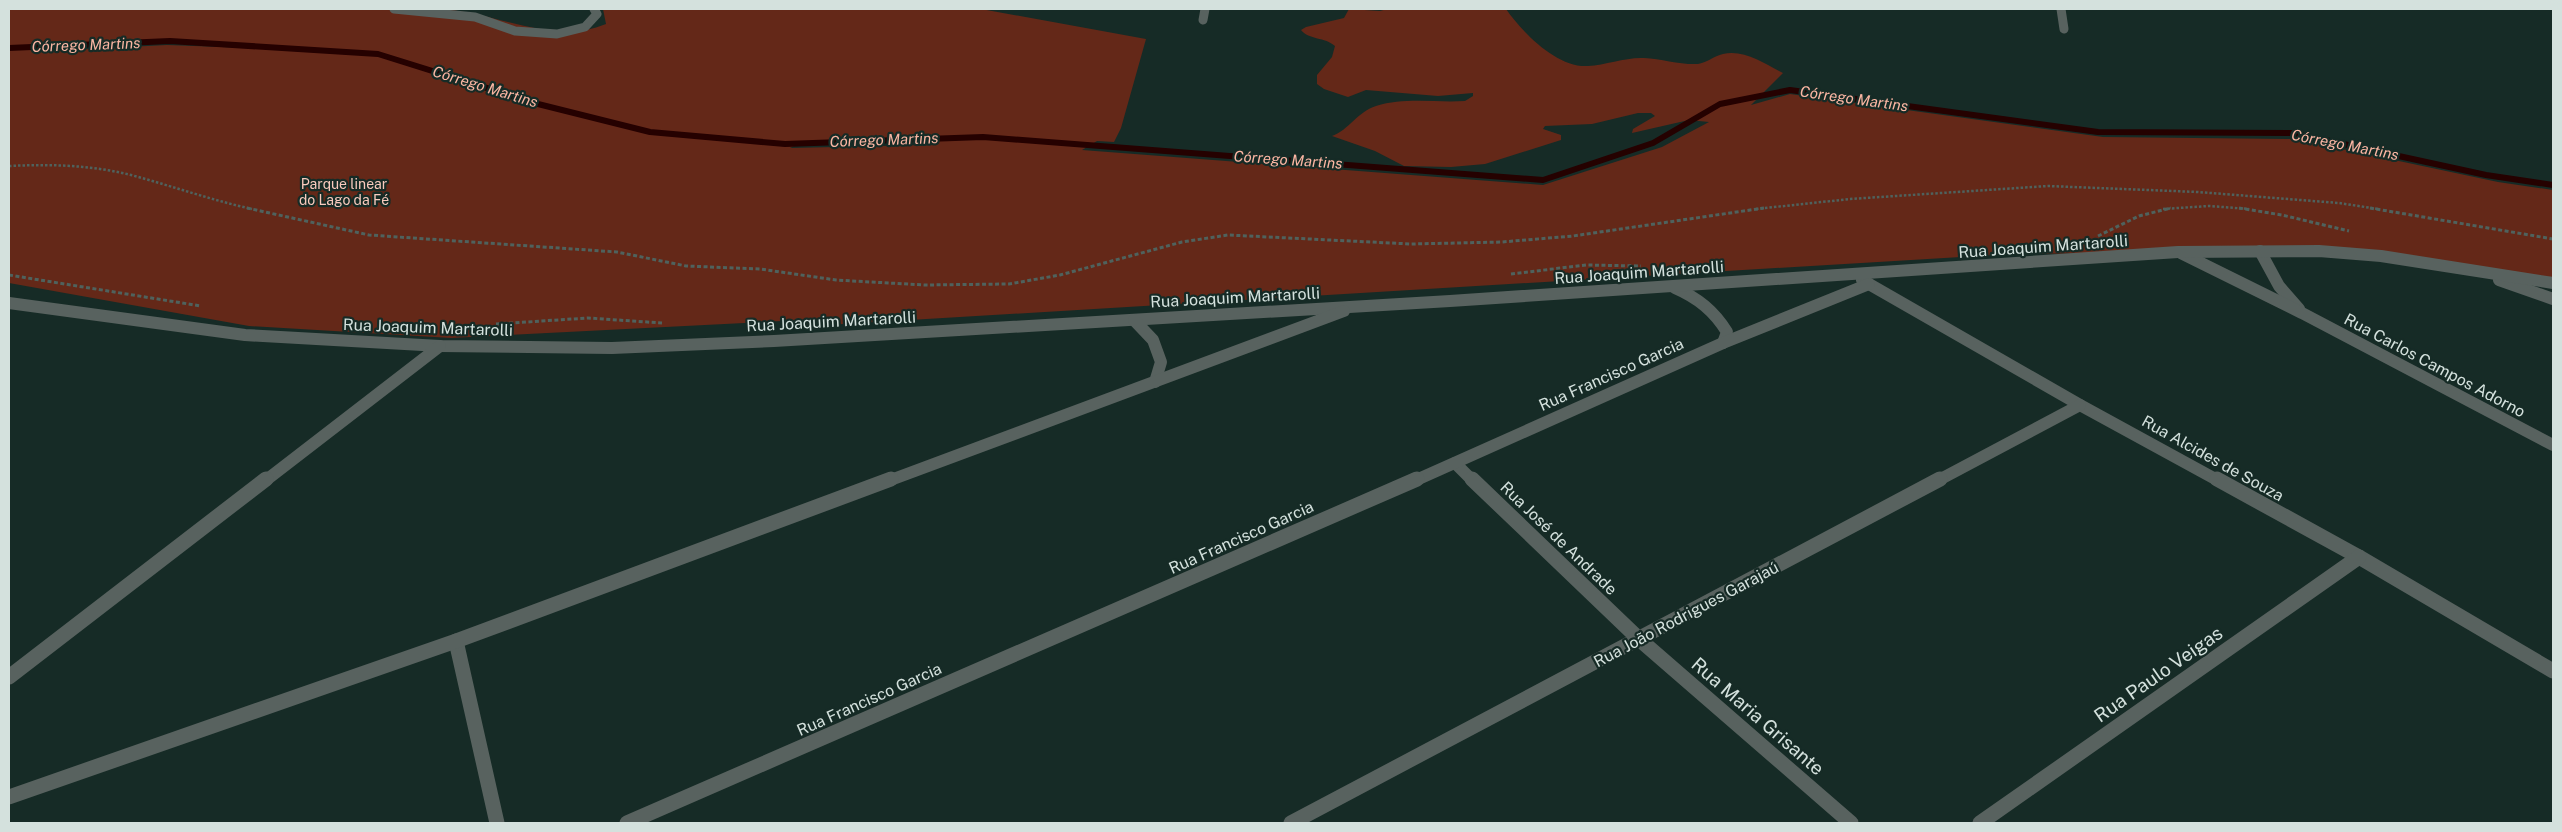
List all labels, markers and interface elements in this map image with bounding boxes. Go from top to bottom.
water label: Córrego Martins [31,34,141,55]
water label: Córrego Martins [431,62,540,111]
water label: Córrego Martins [1799,83,1909,115]
water label: Córrego Martins [2290,126,2400,163]
water label: Córrego Martins [829,129,939,150]
water label: Córrego Martins [1233,147,1343,172]
park label: Parque linear do Lago da Fé [299,176,389,208]
street label: Rua Joaquim Martarolli [1958,231,2128,262]
street label: Rua Joaquim Martarolli [1554,257,1724,288]
street label: Rua Joaquim Martarolli [1150,284,1320,311]
street label: Rua Joaquim Martarolli [746,308,916,335]
street label: Rua Carlos Campos Adorno [2341,310,2529,421]
street label: Rua Joaquim Martarolli [343,315,513,340]
street label: Rua Francisco Garcia [1536,334,1687,415]
street label: Rua Alcides de Souza [2138,411,2287,505]
street label: Rua José de Andrade [1496,478,1621,599]
street label: Rua Francisco Garcia [1166,497,1317,578]
street label: Rua João Rodrigues Garajaú [1591,558,1782,671]
street label: Rua Paulo Veigas [2090,622,2226,726]
street label: Rua Maria Grisante [1687,653,1829,779]
street label: Rua Francisco Garcia [794,659,945,740]

